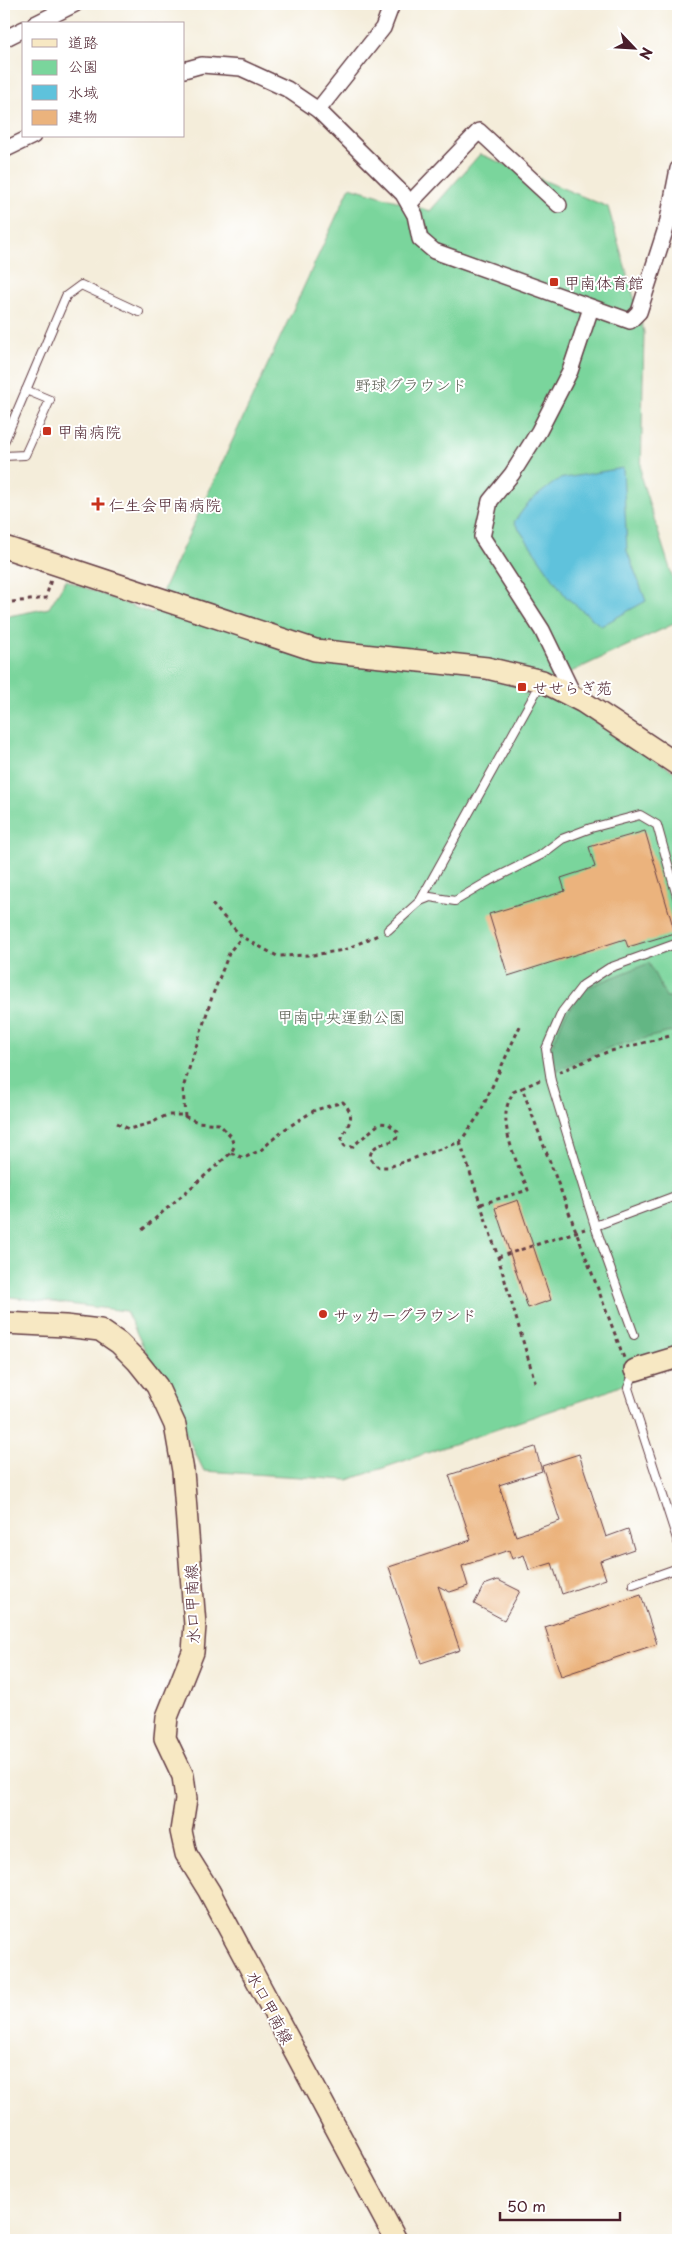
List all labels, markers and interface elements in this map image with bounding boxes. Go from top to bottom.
legend [22,22,185,138]
north arrow [610,22,660,72]
text: 道路 [68,30,98,53]
text: N [634,44,658,63]
text: 公園 [68,54,98,77]
text: 水域 [68,80,98,103]
text: 建物 [68,104,98,127]
place label: 甲南体育館 [564,270,644,294]
marker: 甲南体育館 [548,276,560,288]
park label: 野球グラウンド [355,372,467,396]
place label: 甲南病院 [57,419,121,443]
marker: 甲南病院 [41,425,53,437]
place label: 仁生会甲南病院 [109,492,221,516]
marker: 仁生会甲南病院 [91,497,105,511]
place label: せせらぎ苑 [532,675,612,699]
marker: せせらぎ苑 [516,681,528,693]
park label: 甲南中央運動公園 [277,1004,405,1028]
place label: サッカーグラウンド [333,1302,477,1326]
marker: サッカーグラウンド [317,1308,329,1320]
street label: 水口甲南線 [178,1564,204,1644]
street label: 水口甲南線 [242,1966,300,2048]
scale bar [500,2189,620,2221]
text: 50 m [507,2194,546,2217]

